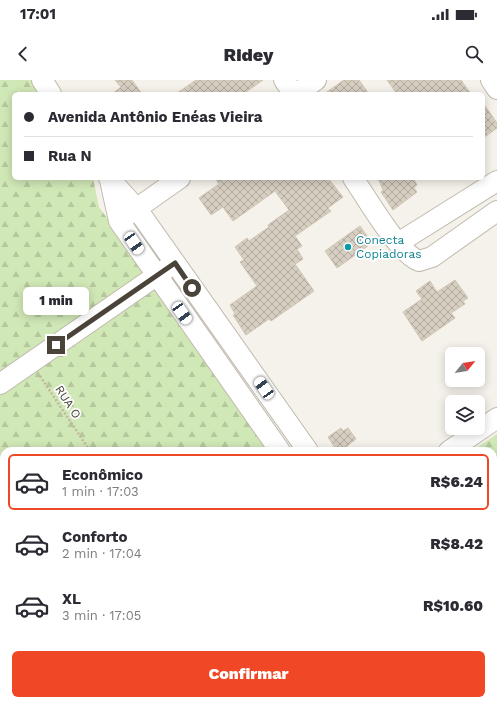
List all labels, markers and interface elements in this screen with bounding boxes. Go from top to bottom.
text: 17:01 [20,5,56,23]
icon: back [12,43,34,65]
icon: search [463,43,485,65]
text: Ridey [224,44,273,65]
text: Avenida Antônio Enéas Vieira [48,108,263,126]
text: Rua N [48,147,92,165]
car [122,230,146,256]
place label: Conecta Copiadoras [356,233,422,261]
marker: Conecta Copiadoras [343,242,353,252]
route start [183,279,201,297]
callout: 1 min [23,287,89,315]
text: 1 min [39,293,73,308]
car [170,300,194,326]
route end [47,336,65,354]
north arrow [445,347,485,387]
map controls [445,347,485,435]
car [252,375,276,401]
street label: RUA O [52,383,84,421]
button: layers [445,395,485,435]
icon: car [14,464,50,500]
text: Econômico [62,466,143,484]
text: R$6.24 [430,473,483,491]
text: 1 min · 17:03 [62,484,139,499]
icon: car [14,526,50,562]
text: Conforto [62,528,127,546]
text: R$8.42 [430,535,483,553]
text: 2 min · 17:04 [62,546,142,561]
icon: car [14,588,50,624]
text: XL [62,590,81,608]
text: R$10.60 [423,597,483,615]
text: 3 min · 17:05 [62,608,141,623]
button: Confirmar [12,651,485,697]

